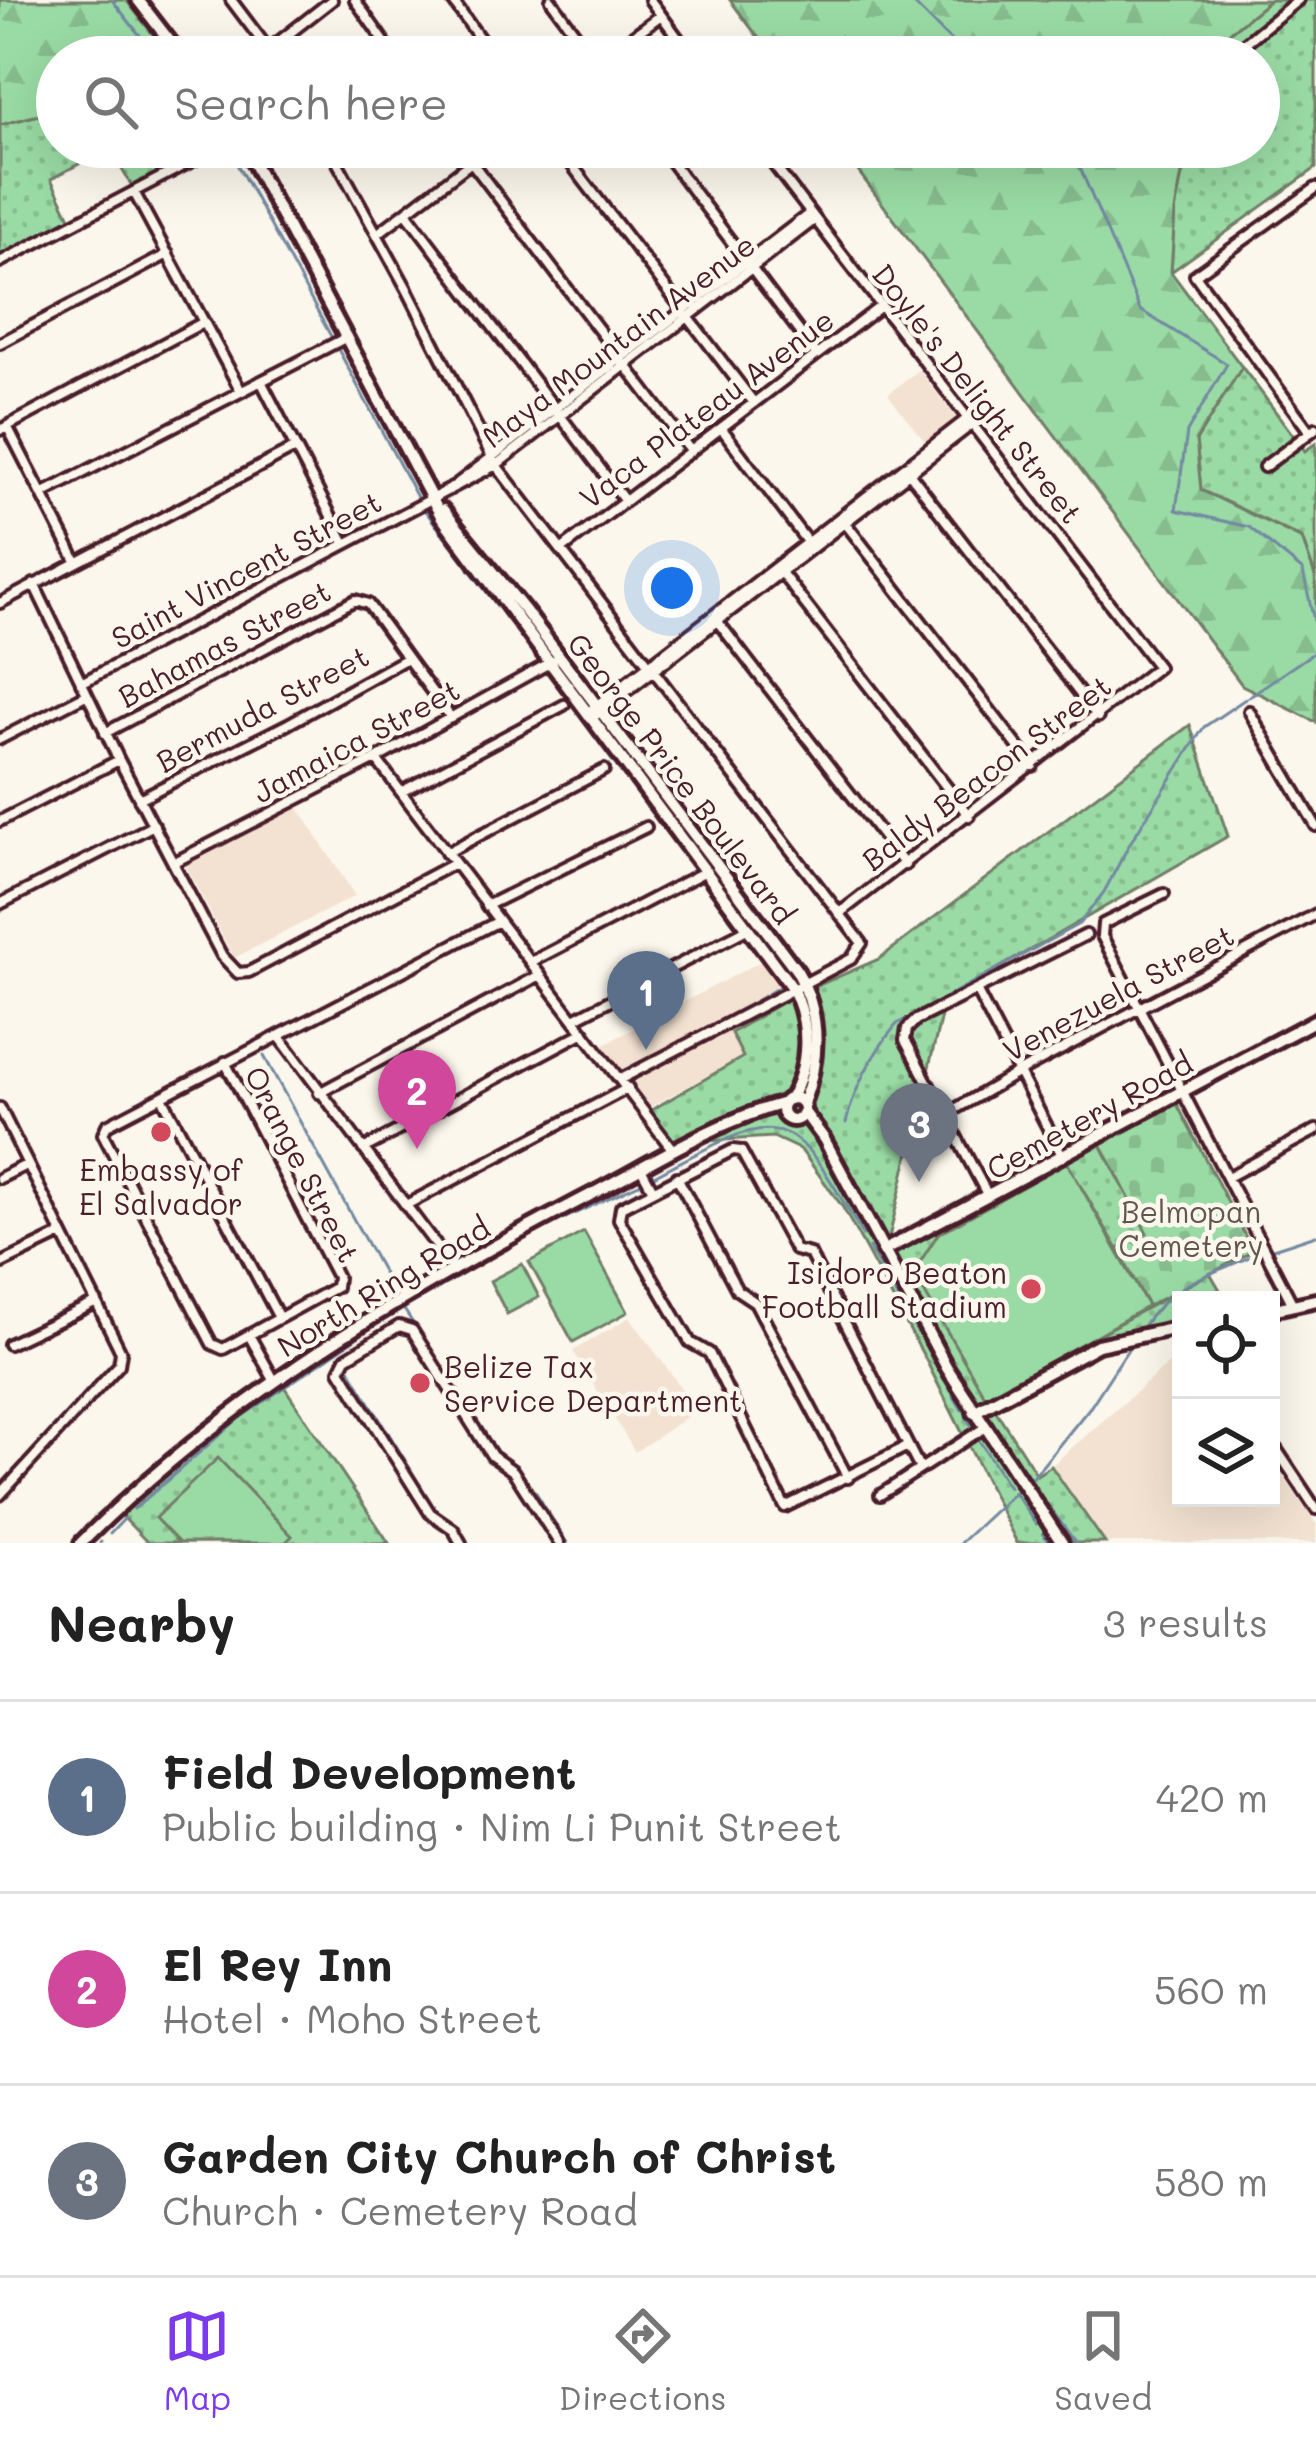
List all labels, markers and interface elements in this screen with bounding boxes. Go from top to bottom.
search box [36,36,1280,168]
icon: search [78,69,144,135]
text: Search here [174,73,448,131]
street label: Maya Mountain Avenue [473,224,763,456]
street label: Doyle's Delight Street [864,255,1092,531]
street label: Vaca Plateau Avenue [571,299,841,517]
street label: Saint Vincent Street [104,481,388,657]
your location [642,558,702,618]
street label: Bahamas Street [111,570,337,716]
street label: George Price Boulevard [559,624,805,932]
street label: Bermuda Street [149,635,375,781]
street label: Baldy Beacon Street [853,665,1119,879]
street label: Jamaica Street [246,669,466,811]
street label: Venezuela Street [996,914,1240,1070]
pin: 1 [607,951,685,1050]
street label: Cemetery Road [979,1042,1199,1188]
pin: 2 [378,1050,456,1149]
street label: Orange Street [236,1059,370,1269]
pin: 3 [880,1083,958,1182]
marker: Embassy of El Salvador [148,1119,174,1145]
place label: Embassy of El Salvador [79,1149,244,1223]
park label: Belmopan Cemetery [1119,1191,1263,1265]
street label: North Ring Road [269,1207,497,1365]
place label: Isidoro Beaton Football Stadium [762,1252,1007,1326]
marker: Isidoro Beaton Football Stadium [1018,1276,1044,1302]
map controls [1172,1291,1280,1507]
button: locate [1172,1291,1280,1399]
place label: Belize Tax Service Department [444,1346,742,1420]
marker: Belize Tax Service Department [407,1370,433,1396]
button: layers [1172,1399,1280,1507]
text: Nearby [48,1588,235,1655]
text: 3 results [1103,1596,1268,1647]
text: Field Development [162,1742,576,1800]
text: 1 [78,1771,96,1822]
text: 420 m [1156,1771,1268,1822]
text: Public building · Nim Li Punit Street [162,1800,842,1851]
text: El Rey Inn [162,1934,392,1992]
text: 2 [76,1963,98,2014]
text: 560 m [1154,1963,1268,2014]
text: Hotel · Moho Street [162,1992,542,2043]
text: Garden City Church of Christ [162,2126,836,2184]
text: 3 [75,2155,99,2206]
text: 580 m [1154,2155,1268,2206]
text: Church · Cemetery Road [162,2184,638,2235]
tab: Map [164,2303,231,2418]
tab: Directions [559,2303,726,2418]
tab: Saved [1054,2303,1152,2418]

